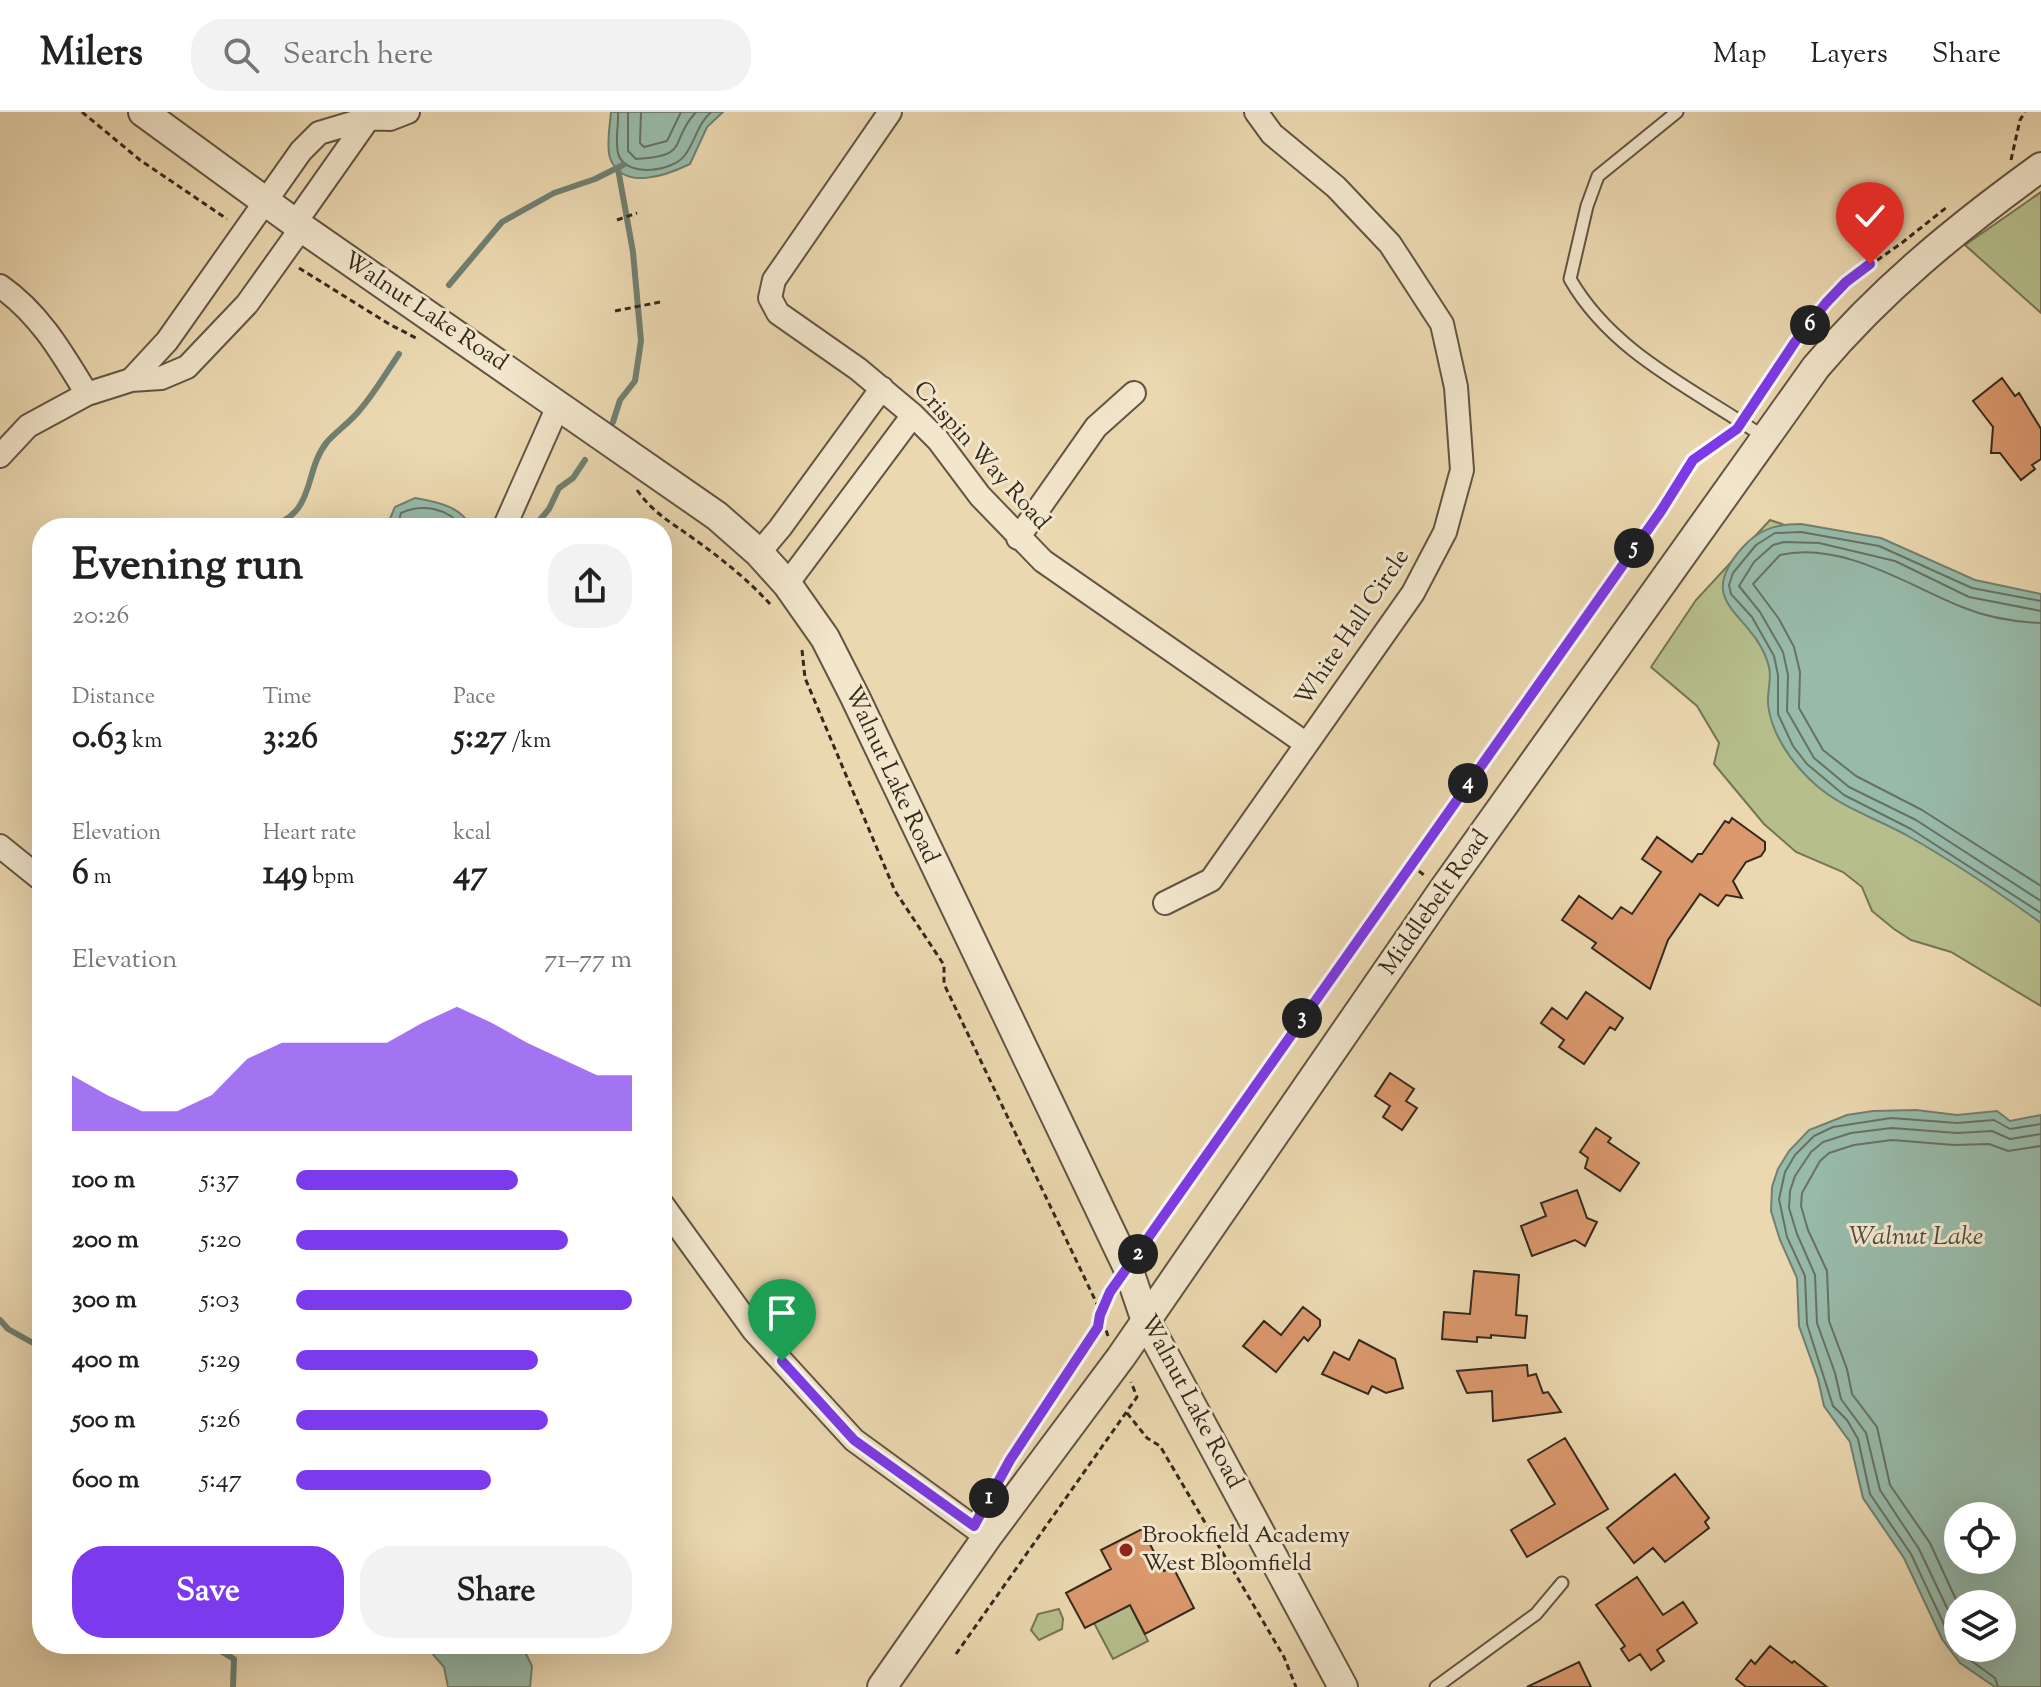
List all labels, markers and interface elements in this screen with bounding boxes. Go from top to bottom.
search box [191,19,751,91]
text: Milers [40,28,143,82]
icon: search [219,33,263,77]
text: Search here [283,34,433,77]
text: Map [1713,35,1766,75]
text: Layers [1810,35,1888,75]
text: Share [1932,35,2001,75]
pin [1836,182,1904,264]
icon: check [1848,194,1892,238]
street label: Walnut Lake Road [336,244,515,380]
pin: 6 [1790,305,1830,345]
text: 6 [1805,309,1815,341]
street label: Crispin Way Road [905,374,1058,539]
pin: 5 [1614,528,1654,568]
text: 5 [1630,532,1638,564]
text: Evening run [72,536,304,599]
street label: White Hall Circle [1288,542,1418,714]
button: share [548,544,632,628]
text: 20:26 [72,598,130,635]
street label: Walnut Lake Road [835,681,947,870]
text: Distance [72,682,155,714]
text: Time [263,682,312,714]
text: Pace [453,682,495,714]
text: 0.63 [72,714,128,763]
text: 3:26 [263,714,318,763]
text: 5:27 [453,714,507,763]
text: km [128,726,162,758]
text: /km [507,726,551,758]
pin: 4 [1448,763,1488,803]
text: 4 [1462,767,1474,799]
text: Elevation [72,818,161,850]
text: Heart rate [263,818,357,850]
text: kcal [453,818,491,850]
street label: Middlebelt Road [1372,823,1498,983]
text: 6 [72,850,89,899]
text: 149 [263,850,308,899]
text: 47 [453,850,488,899]
text: m [89,862,112,894]
text: bpm [308,862,354,894]
text: Elevation [72,942,177,979]
text: 71–77 m [544,942,632,979]
pin: 3 [1282,998,1322,1038]
text: 3 [1298,1002,1306,1034]
text: 100 m [72,1162,135,1199]
text: 5:37 [200,1162,239,1199]
water label: Walnut Lake [1849,1219,1983,1256]
text: 200 m [72,1222,139,1259]
text: 5:20 [200,1222,242,1259]
pin: 2 [1118,1234,1158,1274]
text: 2 [1133,1238,1143,1270]
pin [748,1279,816,1361]
text: 300 m [72,1282,137,1319]
text: 5:03 [200,1282,240,1319]
icon: arrive [760,1291,804,1335]
street label: Walnut Lake Road [1131,1309,1251,1495]
text: 400 m [72,1342,139,1379]
text: 5:29 [200,1342,240,1379]
text: 500 m [72,1402,135,1439]
text: 5:26 [200,1402,241,1439]
text: 600 m [72,1462,139,1499]
text: 5:47 [200,1462,242,1499]
pin: 1 [969,1478,1009,1518]
text: 1 [985,1482,993,1514]
map controls [1944,1502,2016,1662]
button: locate [1944,1502,2016,1574]
place label: Brookfield Academy West Bloomfield [1142,1519,1350,1581]
marker: Brookfield Academy West Bloomfield [1117,1541,1135,1559]
button: Save [72,1546,344,1638]
button: Share [360,1546,632,1638]
button: layers [1944,1590,2016,1662]

